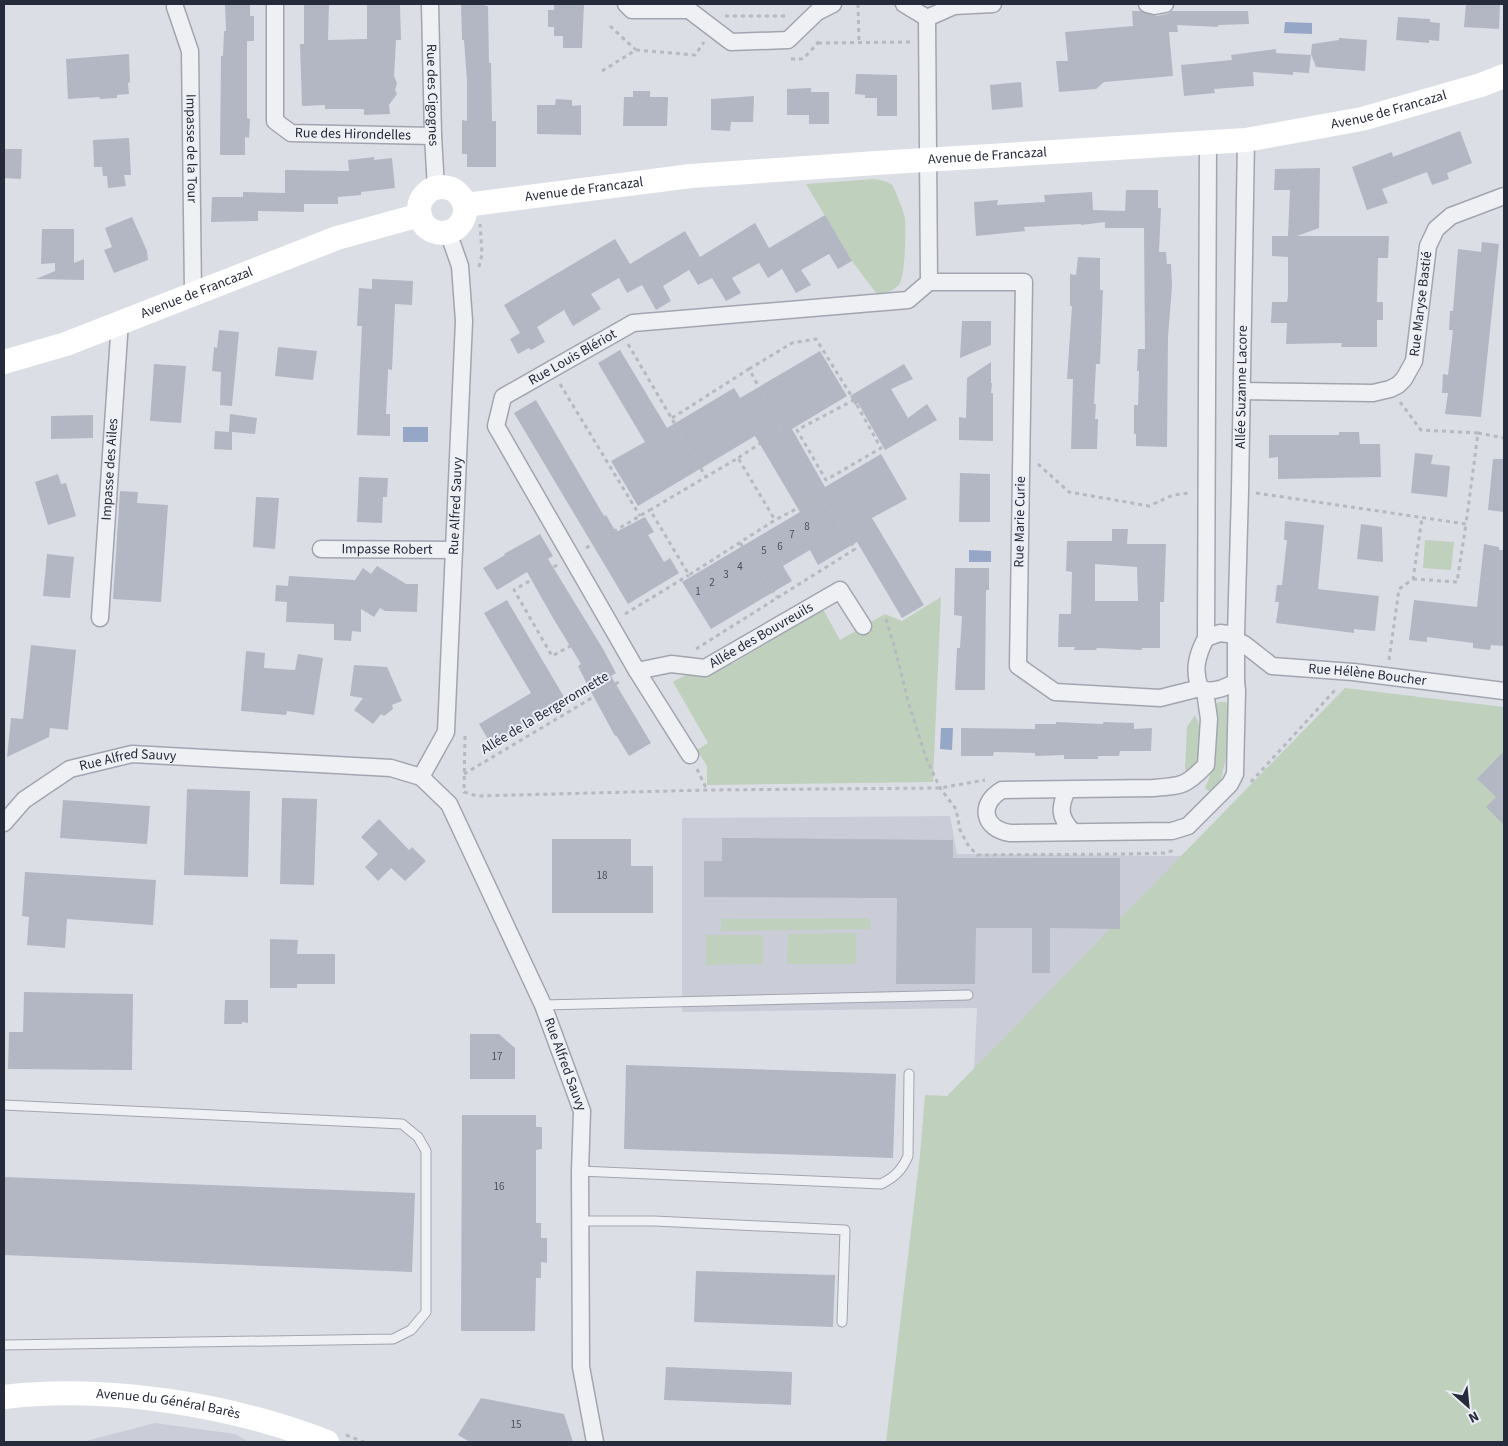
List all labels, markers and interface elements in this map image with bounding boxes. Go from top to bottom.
street label: Rue des Cigognes [421,44,444,147]
street label: Avenue de Francazal [1329,85,1449,134]
street label: Impasse de la Tour [181,94,202,203]
street label: Rue des Hirondelles [295,123,411,146]
street label: Avenue de Francazal [927,142,1048,170]
street label: Avenue de Francazal [524,172,645,207]
street label: Rue Maryse Bastié [1405,250,1437,358]
street label: Avenue de Francazal [138,262,256,324]
street label: Rue Louis Blériot [525,324,621,390]
street label: Allée Suzanne Lacore [1231,325,1253,449]
street label: Impasse des Ailes [97,417,123,521]
street label: Rue Alfred Sauvy [444,456,468,556]
street label: Rue Marie Curie [1009,476,1031,568]
house number: 8 [804,519,810,534]
house number: 7 [789,527,795,542]
street label: Impasse Robert [341,539,433,560]
house number: 6 [777,539,783,554]
house number: 5 [761,543,767,558]
house number: 4 [737,559,743,574]
house number: 3 [723,567,729,582]
house number: 2 [709,575,715,590]
house number: 1 [695,584,701,599]
street label: Allée des Bouvreuils [706,597,817,673]
street label: Rue Hélène Boucher [1308,659,1428,691]
street label: Allée de la Bergeronnette [477,667,613,759]
street label: Rue Alfred Sauvy [77,744,177,776]
house number: 18 [597,868,608,883]
street label: Rue Alfred Sauvy [538,1015,591,1114]
house number: 17 [492,1049,502,1064]
house number: 16 [494,1179,505,1194]
north arrow [1443,1381,1493,1431]
street label: Avenue du Général Barès [96,1384,242,1424]
text: N [1465,1406,1482,1428]
house number: 15 [511,1417,521,1432]

